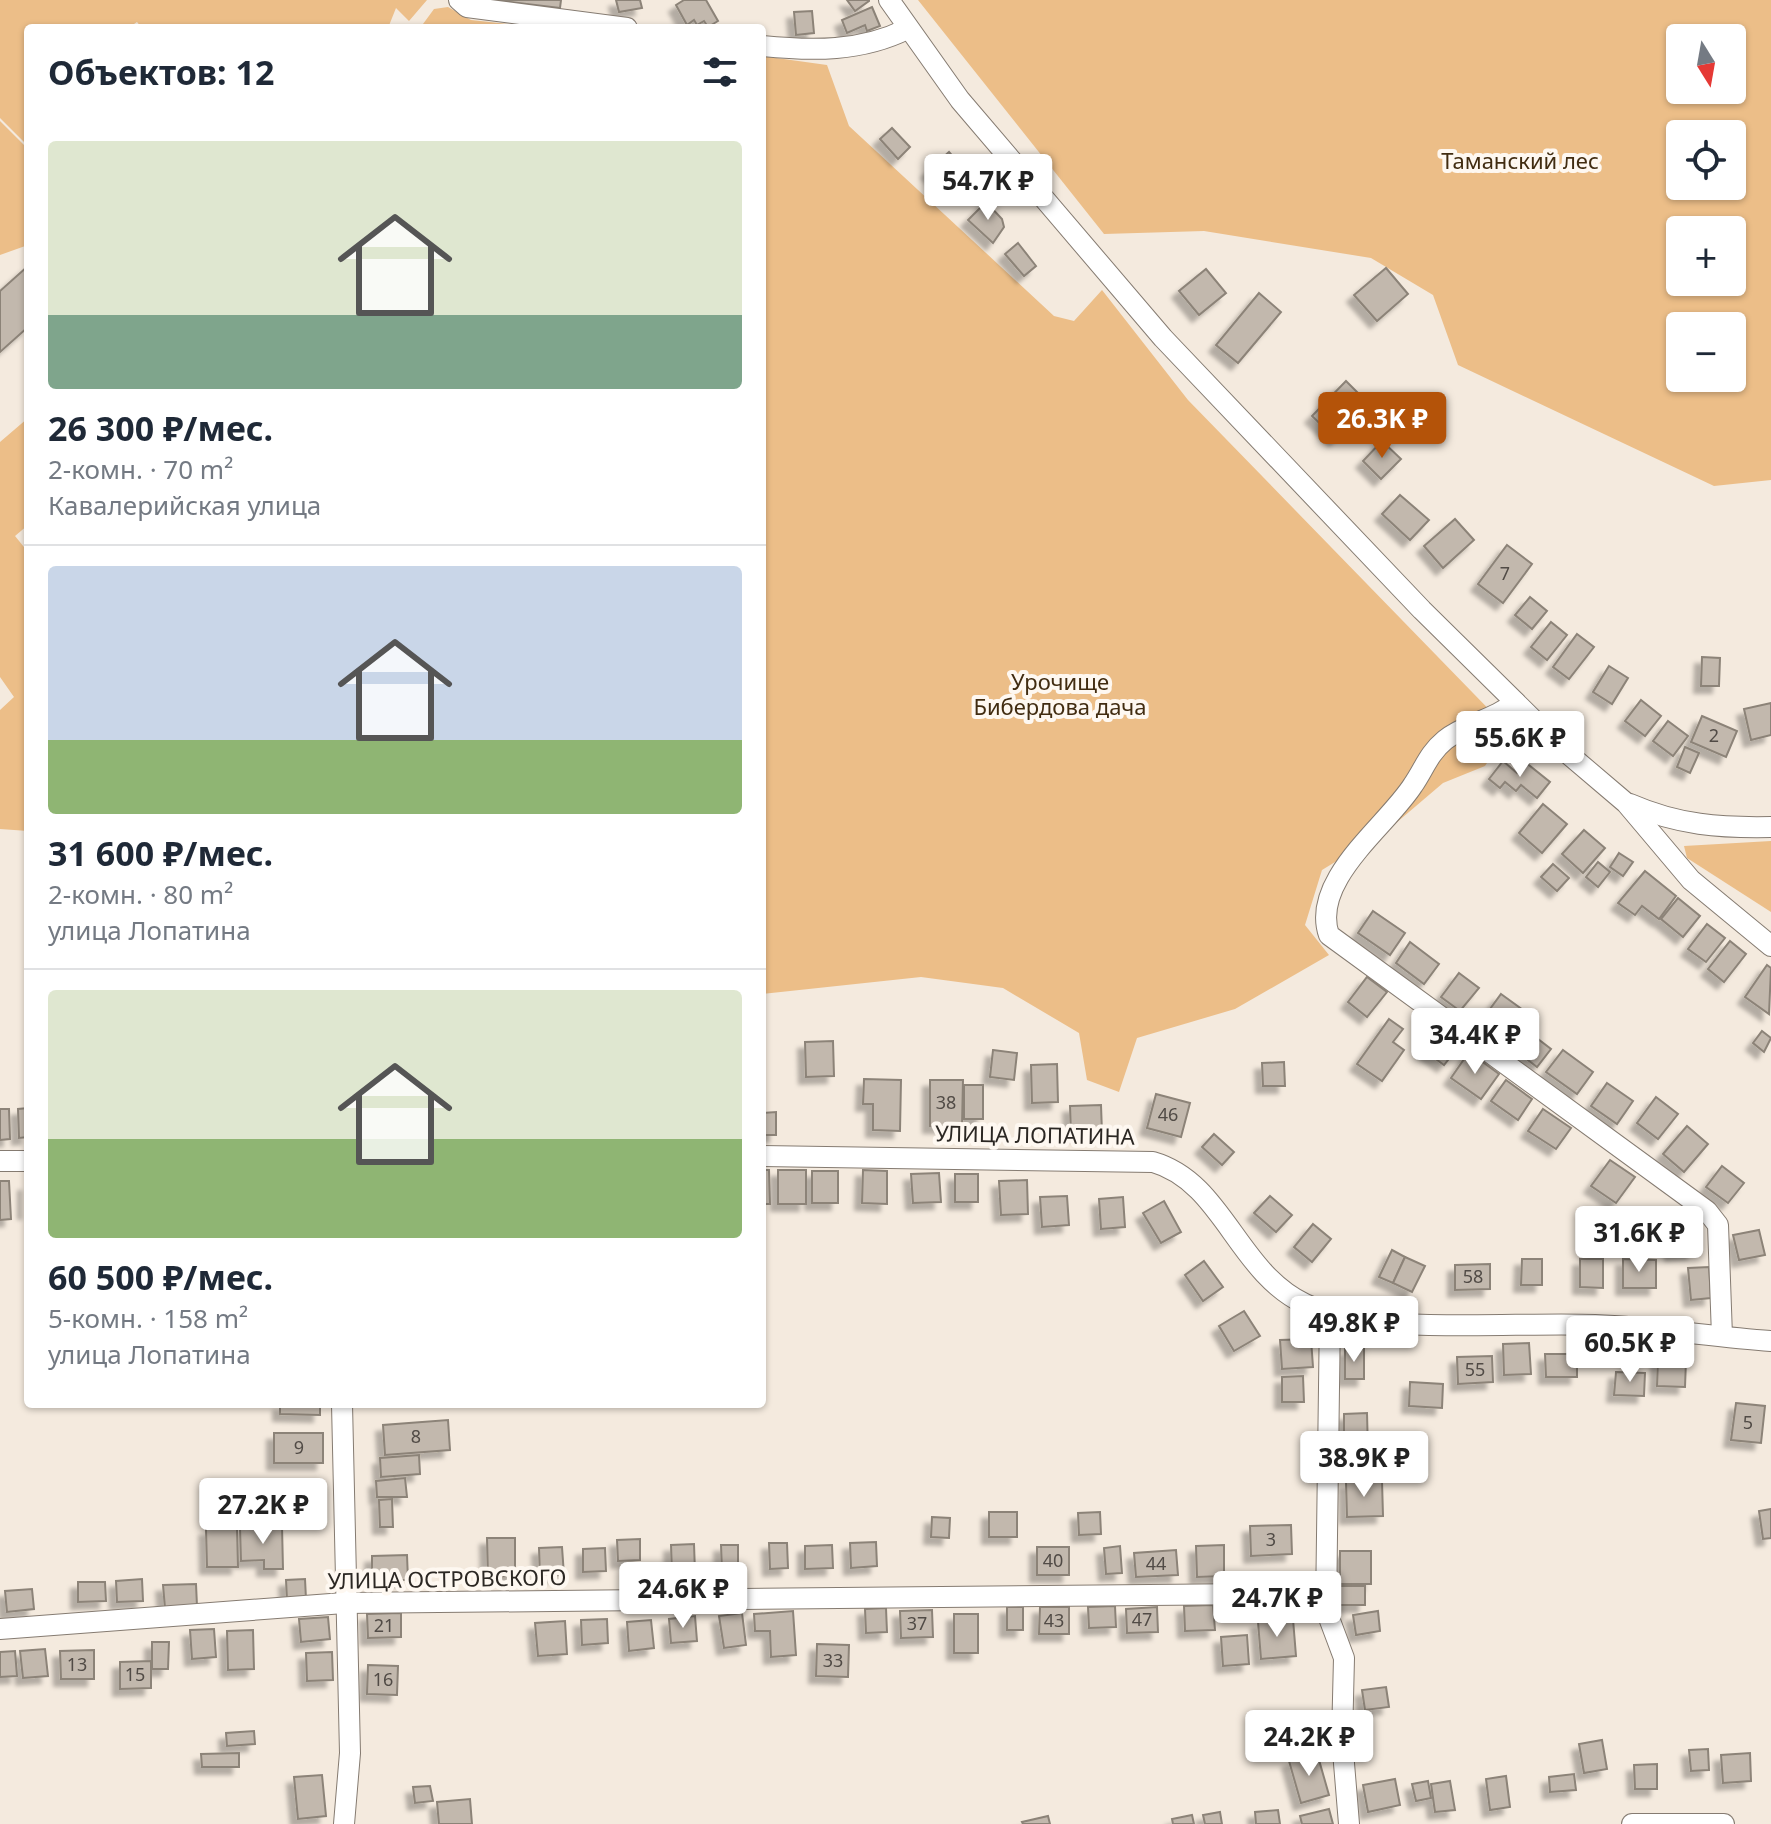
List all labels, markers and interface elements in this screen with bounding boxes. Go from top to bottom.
north arrow [1666,24,1746,104]
map controls [1666,24,1746,392]
text: Объектов: 12 [48,49,274,95]
icon: filters [698,50,742,94]
button: locate [1666,120,1746,200]
park label: Таманский лес [1441,145,1599,175]
pin: 54.7K ₽ [914,154,1062,222]
text: 54.7K ₽ [942,162,1034,198]
icon: home [323,193,467,337]
button: + [1666,216,1746,296]
button: − [1666,312,1746,392]
pin: 26.3K ₽ [1308,392,1456,460]
text: 26.3K ₽ [1336,400,1428,436]
text: 26 300 ₽/мес. [48,405,273,451]
text: 2-комн. · 70 m² [48,451,233,487]
text: Кавалерийская улица [48,487,321,523]
house number: 7 [1500,561,1510,585]
icon: home [323,618,467,762]
park label: Урочище Бибердова дача [973,666,1147,721]
pin: 55.6K ₽ [1446,711,1594,779]
text: 55.6K ₽ [1474,719,1566,755]
house number: 2 [1709,723,1719,747]
text: 31 600 ₽/мес. [48,830,273,876]
text: 2-комн. · 80 m² [48,876,233,912]
text: улица Лопатина [48,912,251,948]
pin: 34.4K ₽ [1401,1008,1549,1076]
text: 34.4K ₽ [1429,1016,1521,1052]
icon: home [323,1042,467,1186]
house number: 38 [936,1090,956,1114]
house number: 46 [1158,1102,1178,1126]
street label: УЛИЦА ЛОПАТИНА [935,1117,1136,1151]
pin: 31.6K ₽ [1565,1206,1713,1274]
text: 31.6K ₽ [1593,1214,1685,1250]
text: 60 500 ₽/мес. [48,1254,273,1300]
house number: 58 [1463,1264,1483,1288]
pin: 49.8K ₽ [1280,1296,1428,1364]
text: 5-комн. · 158 m² [48,1300,248,1336]
text: 49.8K ₽ [1308,1304,1400,1340]
pin: 60.5K ₽ [1556,1316,1704,1384]
text: 60.5K ₽ [1584,1324,1676,1360]
text: улица Лопатина [48,1336,251,1372]
house number: 55 [1465,1357,1485,1381]
house number: 5 [1743,1410,1753,1434]
house number: 8 [411,1424,421,1448]
pin: 38.9K ₽ [1290,1431,1438,1499]
house number: 9 [294,1435,304,1459]
text: 38.9K ₽ [1318,1439,1410,1475]
pin: 27.2K ₽ [189,1478,337,1546]
text: 27.2K ₽ [217,1486,309,1522]
house number: 3 [1266,1527,1276,1551]
house number: 40 [1043,1548,1063,1572]
house number: 44 [1146,1551,1166,1575]
street label: УЛИЦА ОСТРОВСКОГО [327,1561,567,1595]
pin: 24.6K ₽ [609,1562,757,1630]
text: 24.6K ₽ [637,1570,729,1606]
pin: 24.7K ₽ [1203,1571,1351,1639]
text: 24.7K ₽ [1231,1579,1323,1615]
house number: 47 [1132,1607,1152,1631]
house number: 43 [1044,1608,1064,1632]
house number: 37 [907,1611,927,1635]
house number: 21 [374,1613,394,1637]
house number: 33 [823,1648,843,1672]
house number: 13 [67,1652,87,1676]
house number: 15 [125,1662,145,1686]
house number: 16 [373,1667,393,1691]
pin: 24.2K ₽ [1235,1710,1383,1778]
text: 24.2K ₽ [1263,1718,1355,1754]

